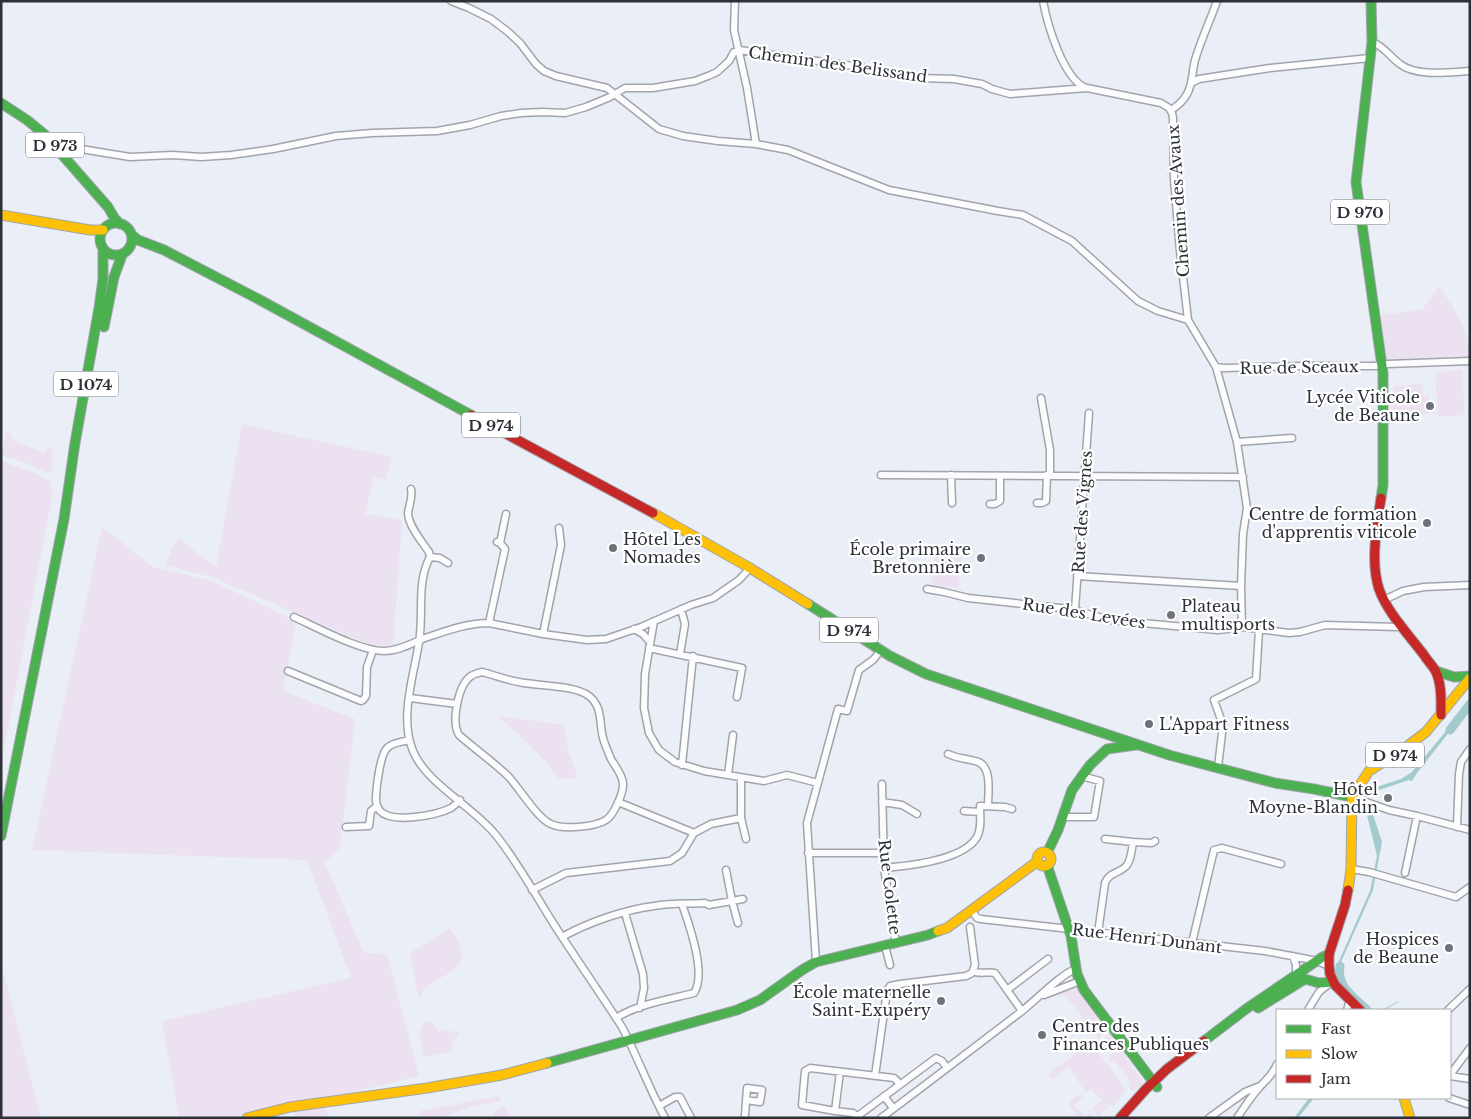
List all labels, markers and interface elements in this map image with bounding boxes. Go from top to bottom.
street label: Chemin des Belissand [747,42,929,86]
street label: Chemin des Avaux [1163,124,1193,278]
road number: D 973 [26,132,84,158]
road number: D 970 [1331,200,1389,224]
street label: Rue de Sceaux [1239,356,1359,378]
road number: D 1074 [54,372,118,396]
place label: Lycée Viticole de Beaune [1306,387,1420,425]
marker: Lycée Viticole de Beaune [1424,400,1436,412]
road number: D 974 [462,412,520,438]
street label: Rue des Vignes [1068,450,1096,574]
place label: Centre de formation d'apprentis viticole [1249,504,1417,542]
marker: Centre de formation d'apprentis viticole [1421,517,1433,529]
place label: Hôtel Les Nomades [623,529,701,567]
place label: École primaire Bretonnière [849,539,971,577]
marker: Hôtel Les Nomades [607,542,619,554]
marker: École primaire Bretonnière [975,552,987,564]
street label: Rue des Levées [1021,593,1147,633]
place label: Plateau multisports [1181,596,1275,634]
marker: Plateau multisports [1165,609,1177,621]
road number: D 974 [820,618,878,642]
place label: L'Appart Fitness [1159,714,1290,734]
marker: L'Appart Fitness [1143,718,1155,730]
road number: D 974 [1366,742,1424,768]
place label: Hôtel Moyne-Blandin [1249,779,1378,817]
marker: Hôtel Moyne-Blandin [1382,792,1394,804]
street label: Rue Colette [874,838,906,936]
street label: Rue Henri Dunant [1071,919,1223,957]
place label: Hospices de Beaune [1353,929,1439,967]
marker: Hospices de Beaune [1443,942,1455,954]
place label: École maternelle Saint-Exupéry [793,982,932,1020]
marker: École maternelle Saint-Exupéry [935,995,947,1007]
legend [1276,1009,1451,1099]
place label: Centre des Finances Publiques [1052,1016,1209,1054]
text: Fast [1321,1019,1352,1038]
marker: Centre des Finances Publiques [1036,1029,1048,1041]
text: Slow [1321,1044,1358,1063]
text: Jam [1319,1069,1351,1088]

